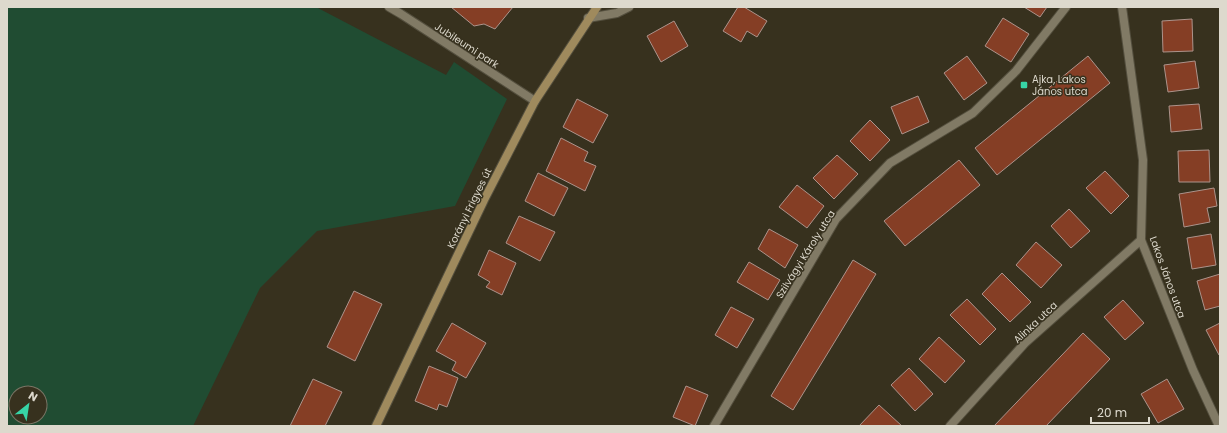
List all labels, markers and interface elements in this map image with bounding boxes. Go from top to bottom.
street label: Jubileumi park [432,19,502,72]
place label: Ajka, Lakos János utca [1032,72,1088,99]
marker: Ajka, Lakos János utca [1019,80,1029,90]
street label: Korányi Frigyes út [443,165,496,251]
street label: Szilvágyi Károly utca [772,207,839,301]
street label: Lakos János utca [1146,234,1189,320]
street label: Alinka utca [1010,298,1061,347]
north arrow [8,385,48,425]
text: N [25,387,41,405]
scale bar [1091,399,1149,425]
text: 20 m [1097,404,1127,421]

